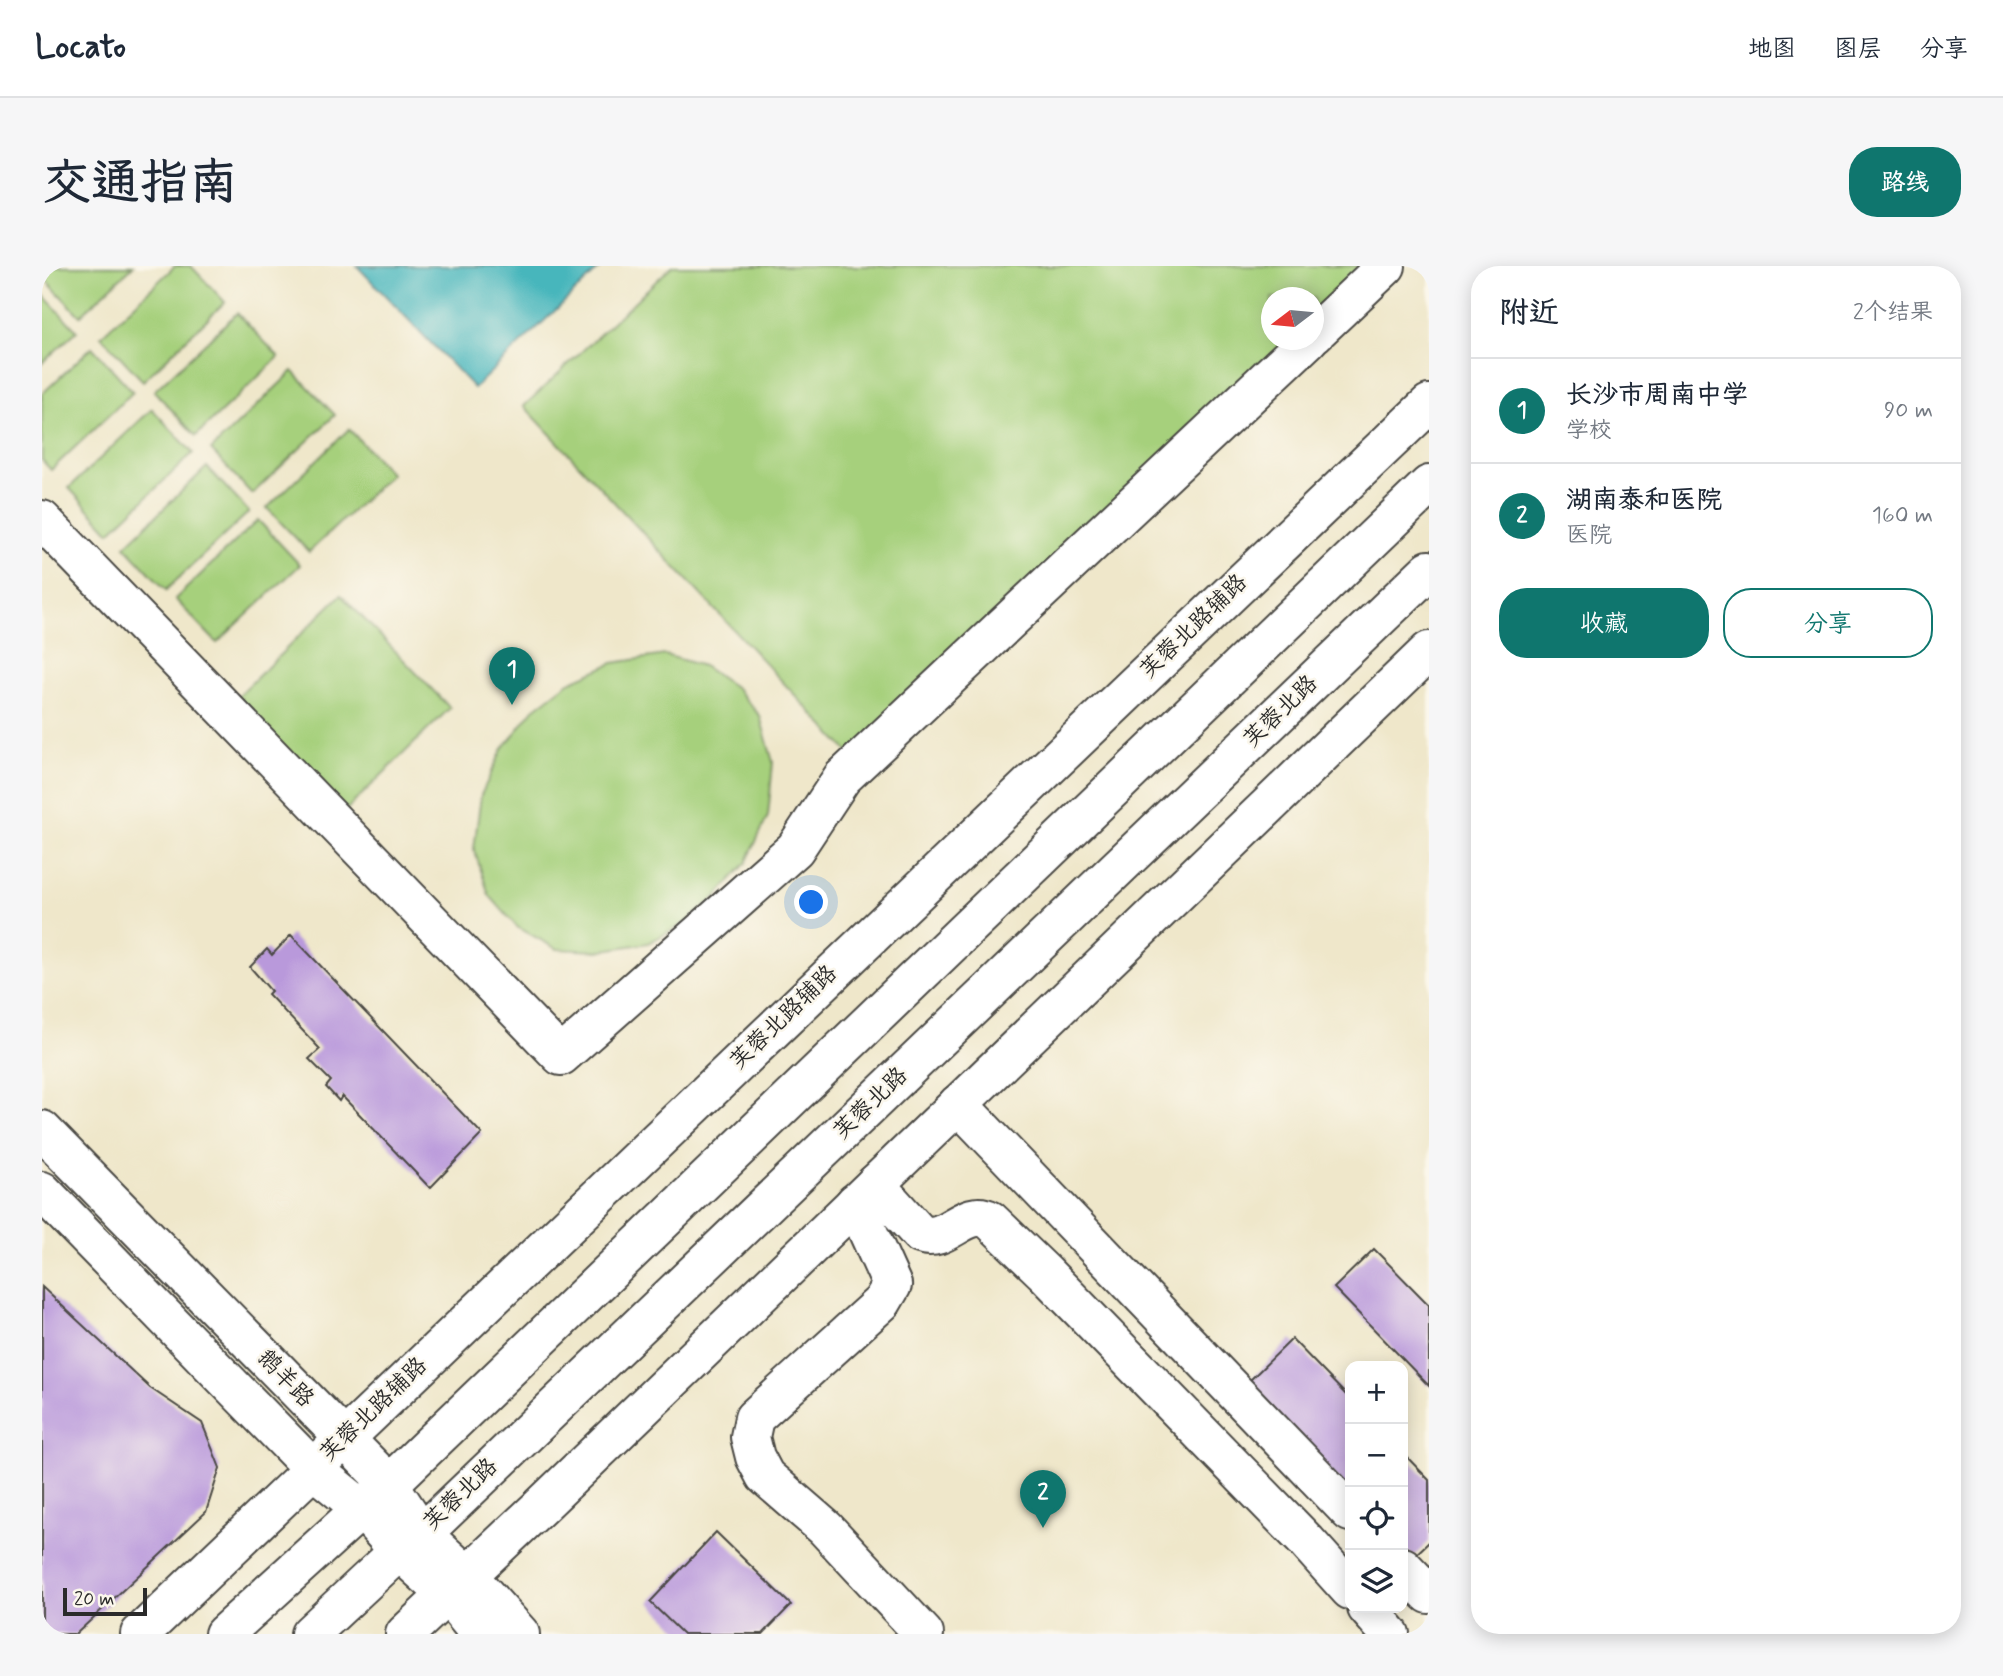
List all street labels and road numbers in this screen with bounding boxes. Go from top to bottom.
street label: 芙蓉北路辅路 [1134,568,1254,686]
street label: 芙蓉北路 [1237,669,1325,755]
street label: 芙蓉北路辅路 [724,959,844,1077]
street label: 芙蓉北路 [827,1061,915,1147]
street label: 鹅羊路 [250,1344,320,1414]
street label: 芙蓉北路辅路 [314,1351,434,1469]
street label: 芙蓉北路 [417,1452,505,1538]

